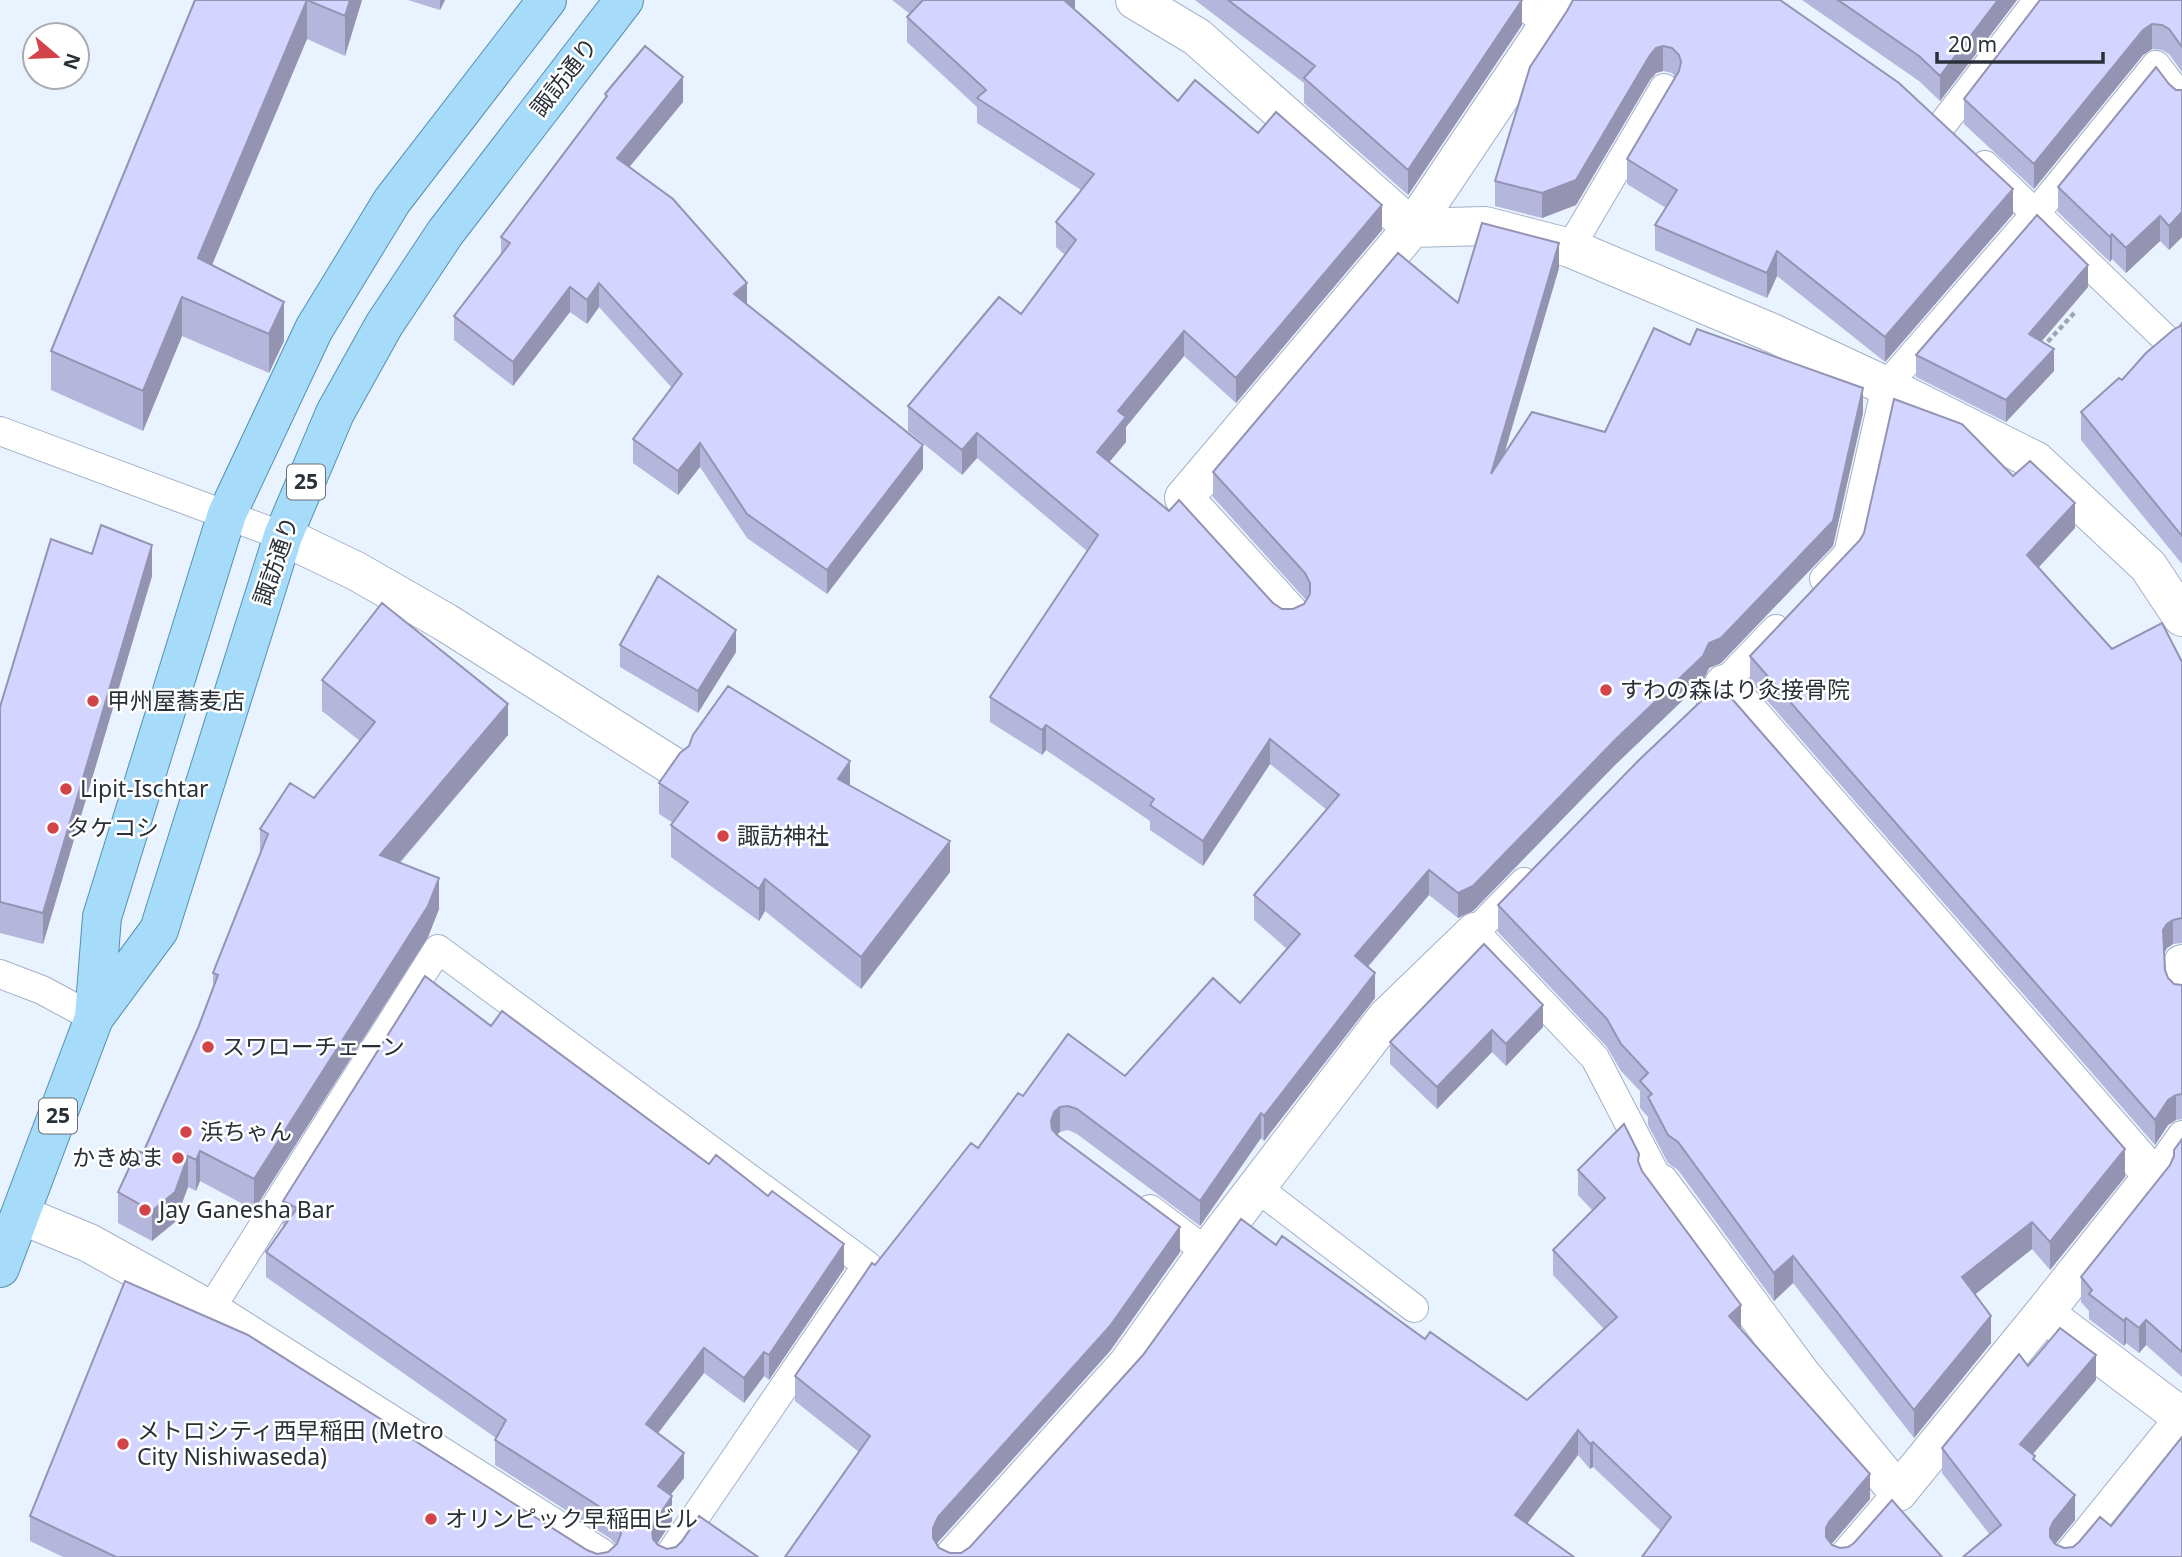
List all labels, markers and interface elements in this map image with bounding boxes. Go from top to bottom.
north arrow [21,21,91,91]
scale bar [1937,21,2103,65]
street label: 諏訪通り [522,30,604,122]
text: 20 m [1948,30,1997,58]
text: N [57,50,87,73]
road number: 25 [287,464,325,500]
street label: 諏訪通り [245,512,305,609]
place label: すわの森はり灸接骨院 [1620,673,1850,705]
marker: すわの森はり灸接骨院 [1598,682,1614,698]
place label: 甲州屋蕎麦店 [107,684,245,716]
marker: 甲州屋蕎麦店 [85,693,101,709]
place label: Lipit-Ischtar [80,772,209,804]
marker: Lipit-Ischtar [58,781,74,797]
place label: タケコシ [67,811,159,843]
place label: 諏訪神社 [737,819,829,851]
marker: タケコシ [45,820,61,836]
marker: 諏訪神社 [715,828,731,844]
place label: スワローチェーン [222,1030,405,1062]
marker: スワローチェーン [200,1039,216,1055]
road number: 25 [39,1098,77,1134]
place label: 浜ちゃん [200,1115,292,1147]
marker: 浜ちゃん [178,1124,194,1140]
place label: かきぬま [72,1141,164,1173]
marker: かきぬま [170,1150,186,1166]
place label: Jay Ganesha Bar [157,1193,335,1225]
marker: Jay Ganesha Bar [137,1202,153,1218]
place label: メトロシティ西早稲田 (Metro City Nishiwaseda) [137,1414,444,1472]
marker: メトロシティ西早稲田 (Metro City Nishiwaseda) [115,1436,131,1452]
place label: オリンピック早稲田ビル [445,1502,698,1534]
marker: オリンピック早稲田ビル [423,1511,439,1527]

